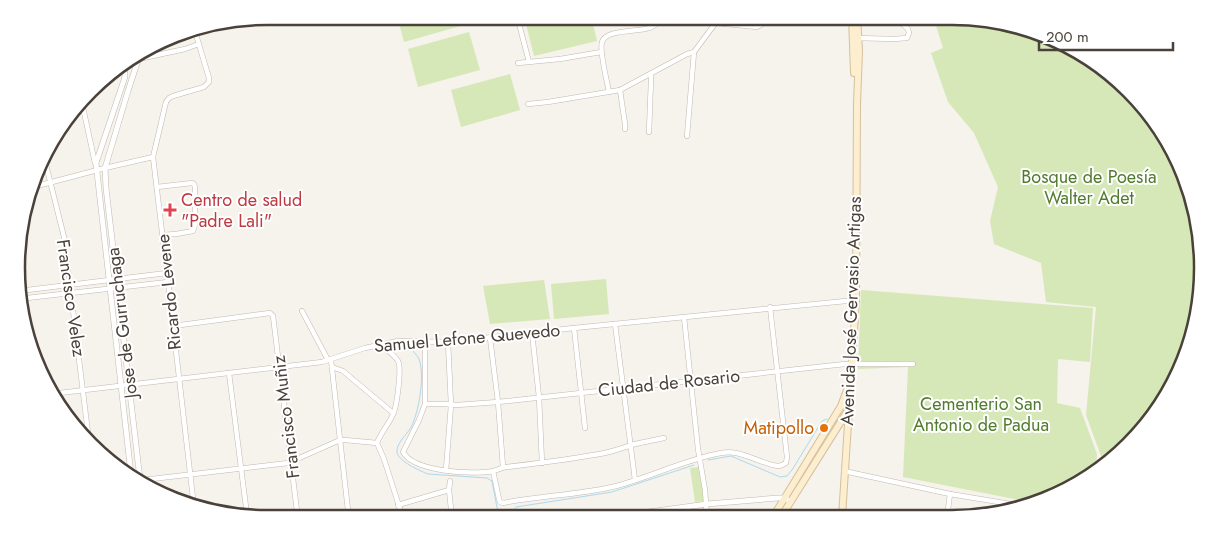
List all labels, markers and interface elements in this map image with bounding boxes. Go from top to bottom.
scale bar [1039,20,1173,52]
text: 200 m [1046,26,1089,48]
park label: Bosque de Poesía Walter Adet [1021,164,1157,211]
place label: Centro de salud "Padre Lali" [181,187,302,234]
street label: Avenida José Gervasio Artigas [834,196,868,426]
marker: Centro de salud "Padre Lali" [163,203,177,217]
street label: Ricardo Levene [150,233,188,351]
street label: Francisco Velez [50,238,92,359]
street label: Jose de Gurruchaga [100,246,144,402]
street label: Samuel Lefone Quevedo [373,317,561,359]
street label: Francisco Muñiz [265,353,306,480]
street label: Ciudad de Rosario [597,363,741,403]
park label: Cementerio San Antonio de Padua [913,391,1049,438]
place label: Matipollo [744,415,814,441]
marker: Matipollo [818,422,830,434]

